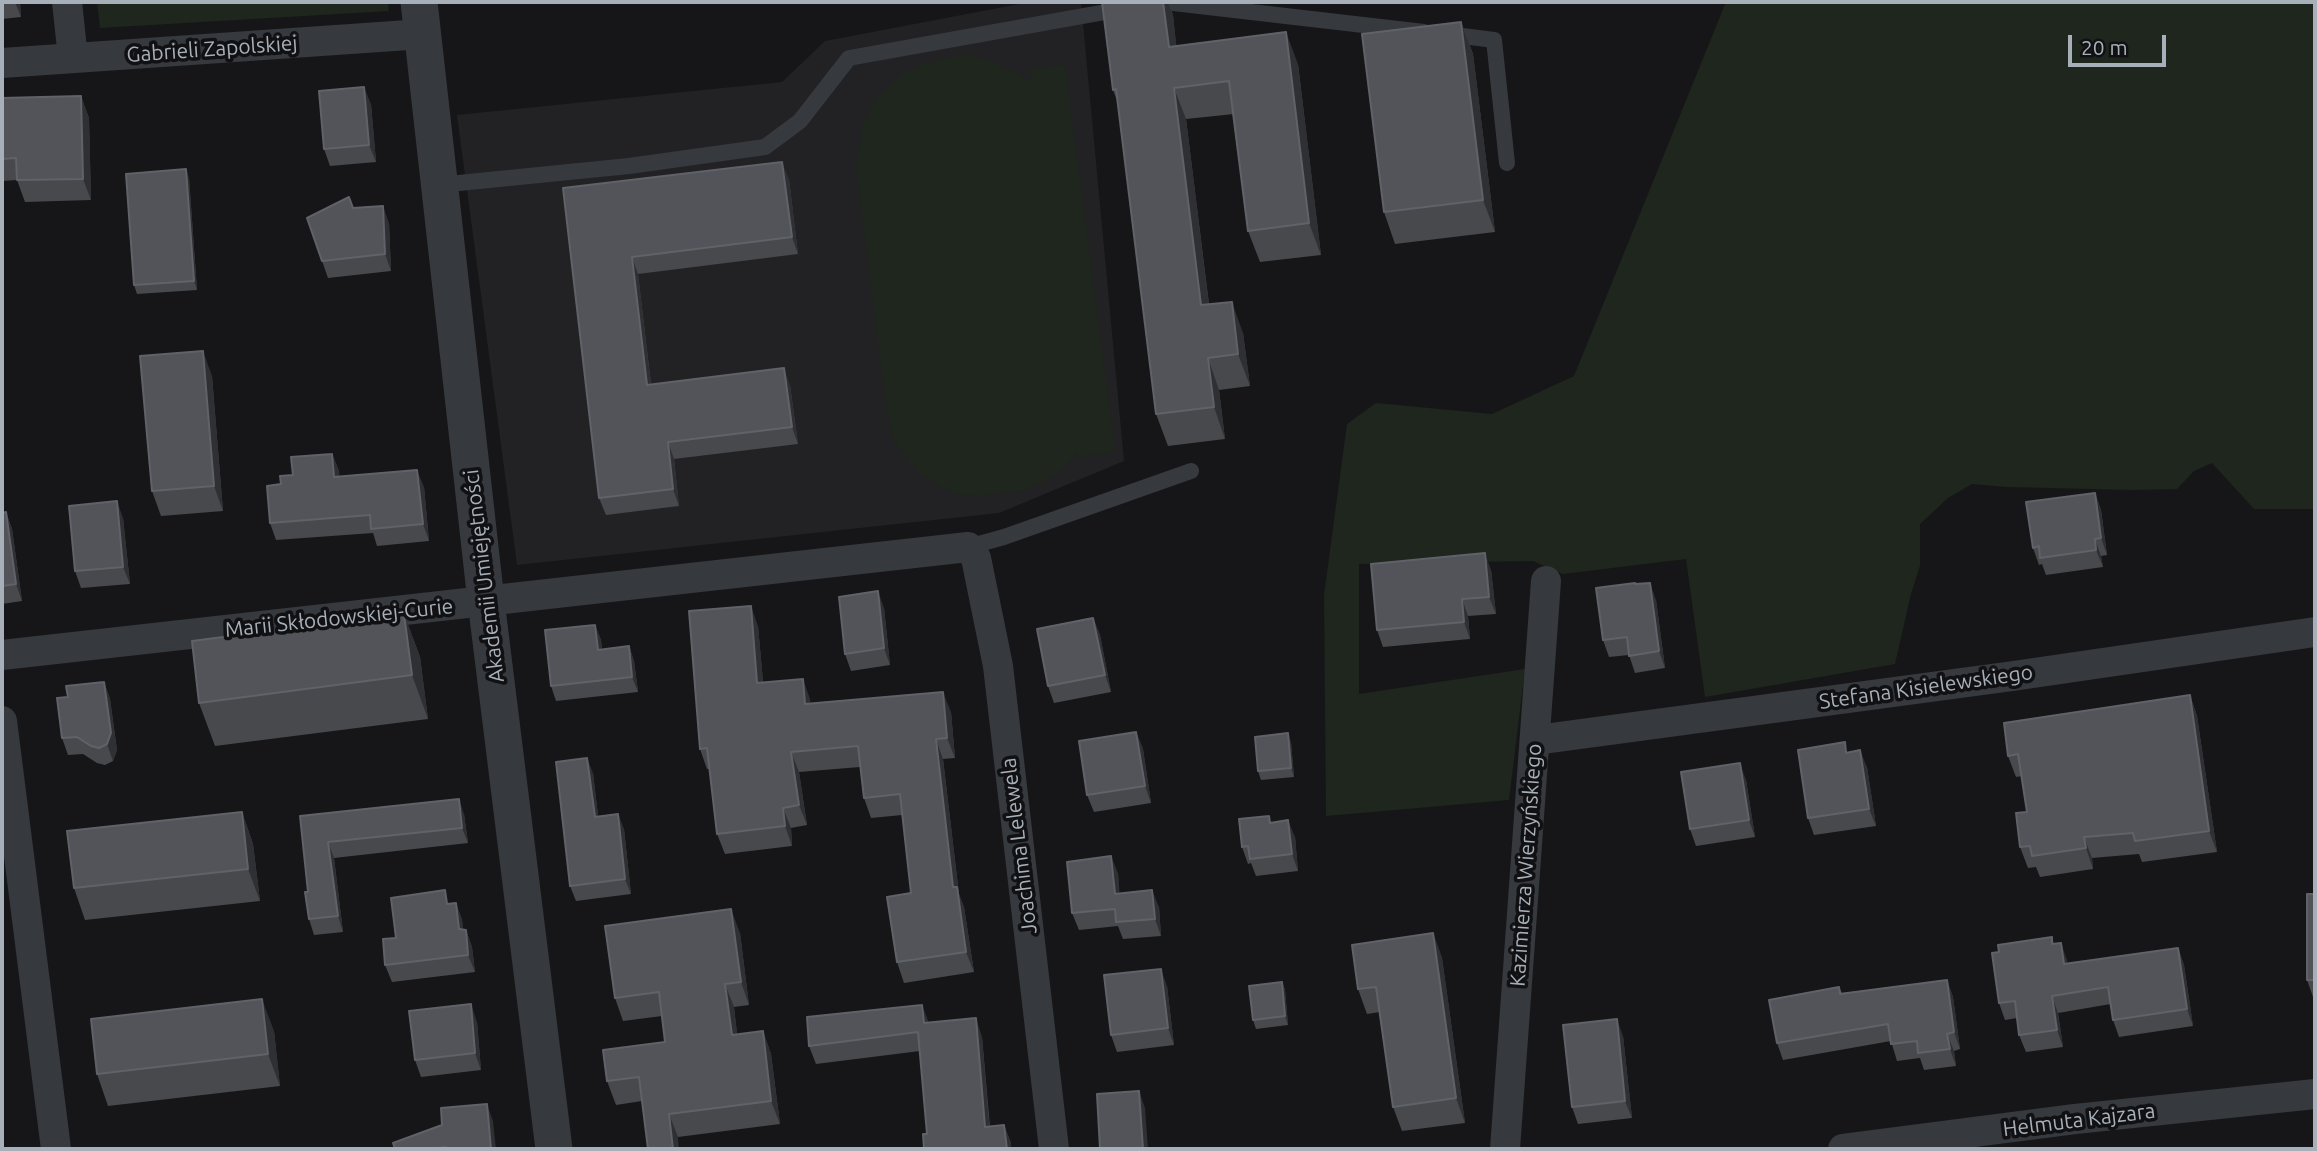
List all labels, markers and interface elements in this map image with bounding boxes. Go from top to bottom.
scale bar [2072,21,2170,65]
street label: Gabrieli Zapolskiej [126,30,298,68]
text: 20 m [2081,35,2128,59]
street label: Akademii Umiejętności [458,468,510,684]
street label: Marii Skłodowskiej-Curie [224,593,454,643]
street label: Stefana Kisielewskiego [1818,660,2034,714]
street label: Kazimierza Wierzyńskiego [1505,743,1547,987]
street label: Joachima Lelewela [996,756,1042,936]
street label: Helmuta Kajzara [2001,1098,2157,1142]

